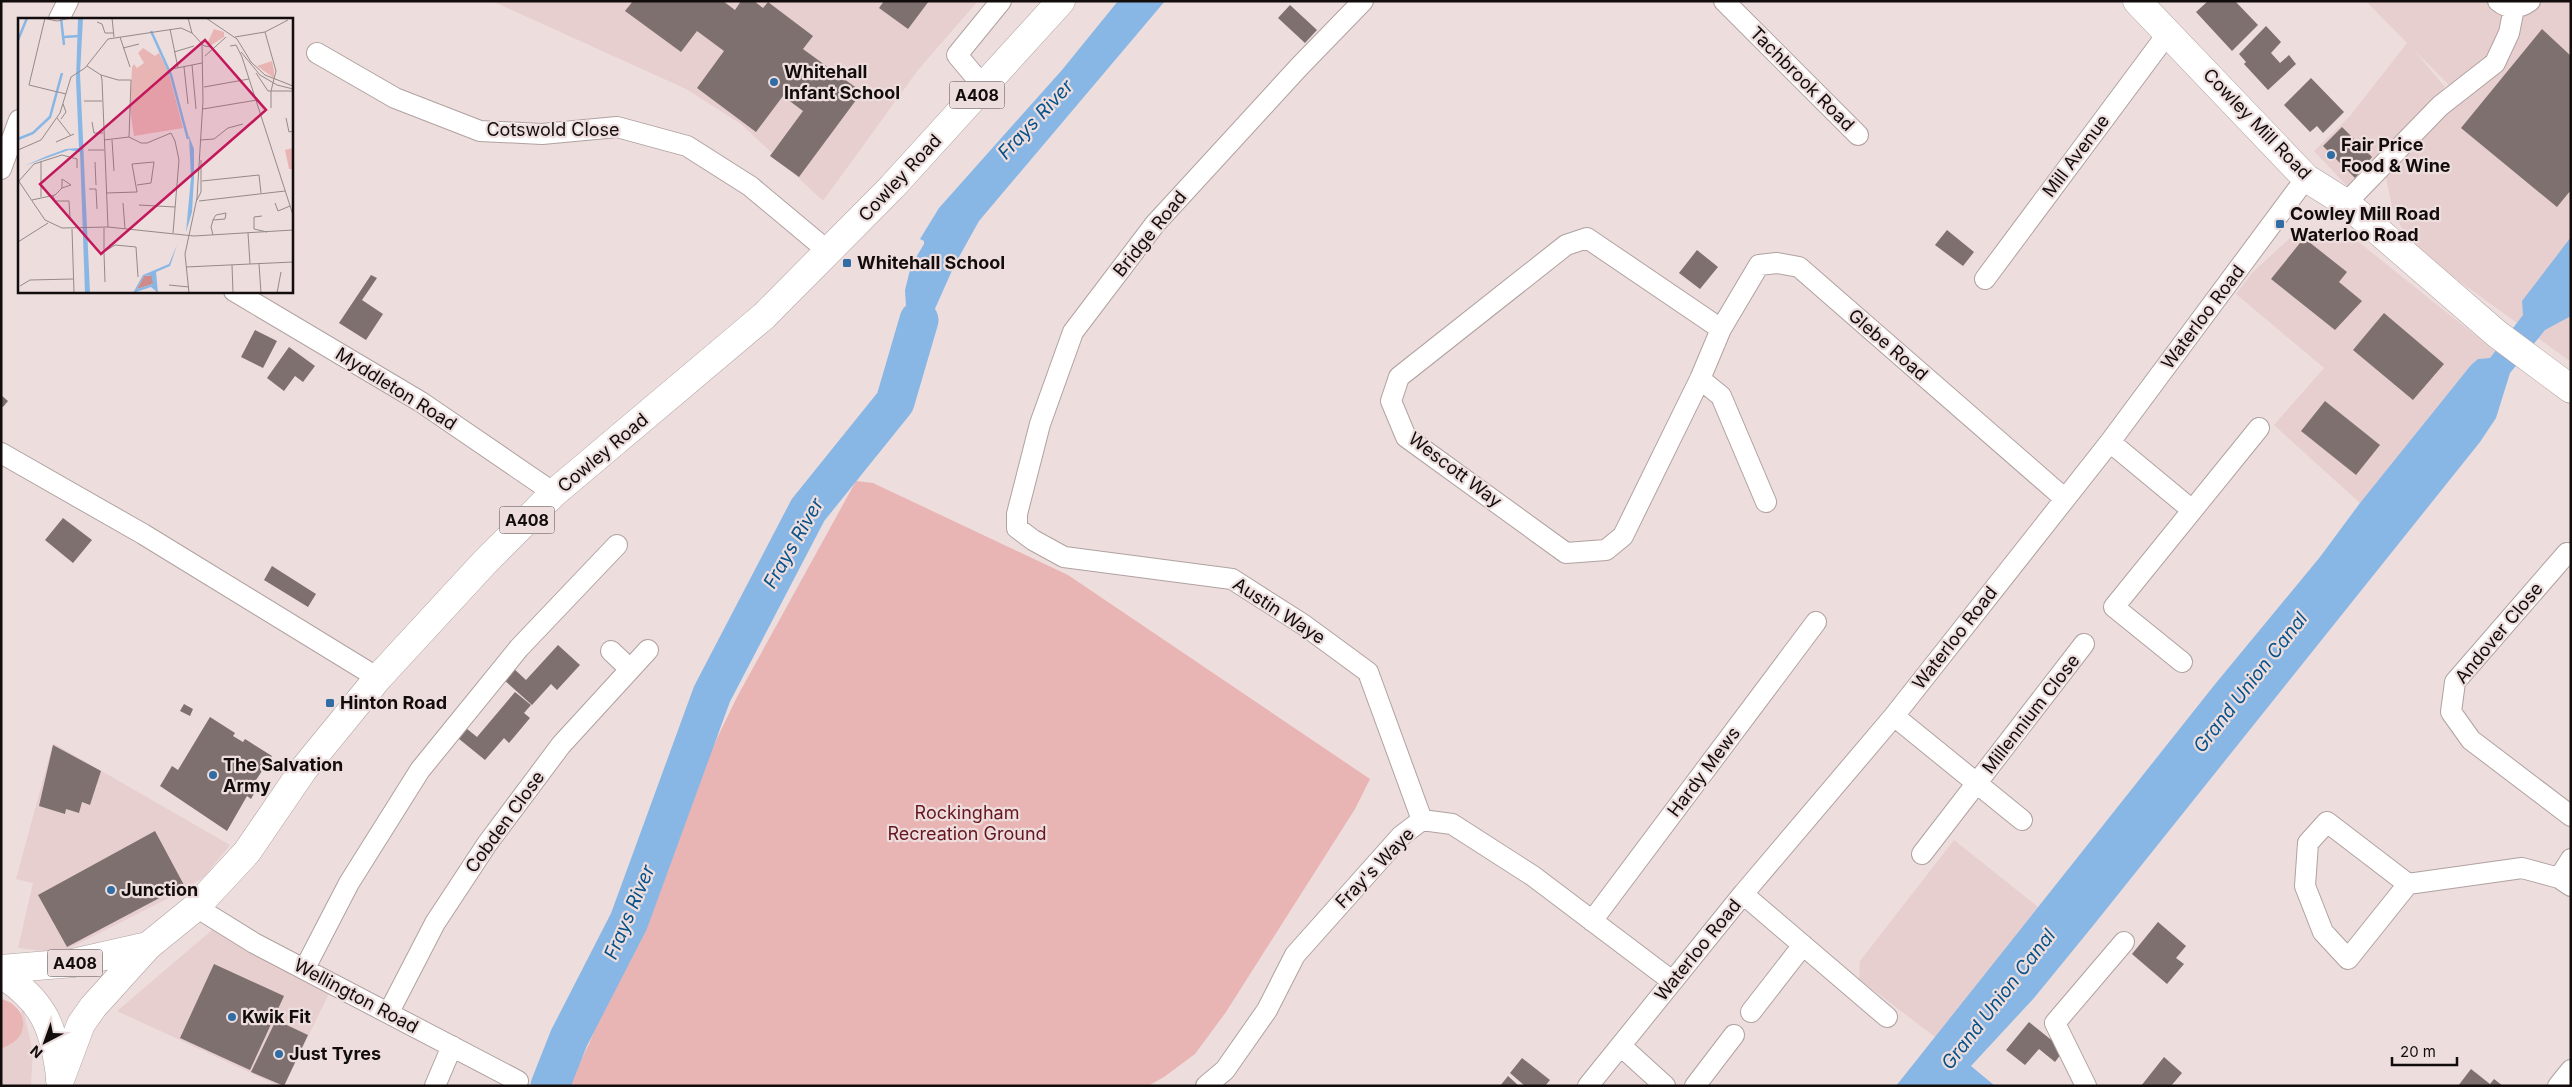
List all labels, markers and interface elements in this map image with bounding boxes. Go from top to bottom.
inset map [18,18,292,292]
street label: Tachbrook Road [1746,22,1859,135]
place label: Whitehall Infant School [784,61,900,103]
street label: Cowley Mill Road [2199,64,2316,183]
water label: Frays River [993,74,1079,164]
marker: Whitehall Infant School [768,76,780,88]
road number: A408 [950,82,1004,108]
street label: Mill Avenue [2038,110,2113,201]
street label: Cotswold Close [486,119,620,140]
street label: Cowley Road [854,130,945,226]
place label: Fair Price Food & Wine [2341,134,2451,176]
marker: Fair Price Food & Wine [2325,149,2337,161]
street label: Bridge Road [1109,187,1191,281]
place label: Cowley Mill Road Waterloo Road [2290,203,2440,245]
marker: Cowley Mill Road Waterloo Road [2274,218,2286,230]
place label: Whitehall School [857,252,1005,273]
marker: Whitehall School [841,257,853,269]
street label: Waterloo Road [2157,261,2248,373]
street label: Glebe Road [1844,304,1932,385]
street label: Myddleton Road [332,343,461,434]
street label: Cowley Road [553,409,652,496]
street label: Wescott Way [1405,428,1506,511]
water label: Frays River [758,493,829,592]
road number: A408 [500,506,554,534]
street label: Austin Waye [1229,573,1329,648]
street label: Andover Close [2450,578,2547,687]
street label: Waterloo Road [1908,582,2001,693]
water label: Grand Union Canal [2188,607,2313,757]
street label: Millennium Close [1978,650,2084,777]
place label: Hinton Road [340,692,447,713]
marker: Hinton Road [324,697,336,709]
street label: Hardy Mews [1663,723,1744,821]
place label: The Salvation Army [223,754,343,796]
street label: Cobden Close [461,767,548,877]
marker: The Salvation Army [207,769,219,781]
park label: Rockingham Recreation Ground [887,802,1047,844]
street label: Fray's Waye [1331,823,1418,912]
water label: Frays River [599,861,660,963]
place label: Junction [121,879,198,900]
marker: Junction [105,884,117,896]
street label: Waterloo Road [1650,895,1745,1005]
water label: Grand Union Canal [1936,924,2061,1074]
road number: A408 [48,950,102,976]
street label: Wellington Road [291,954,422,1037]
place label: Kwik Fit [242,1006,311,1027]
marker: Kwik Fit [226,1011,238,1023]
north arrow [20,1017,70,1067]
scale bar [2392,1034,2457,1066]
text: N [27,1042,46,1062]
text: 20 m [2400,1042,2436,1061]
place label: Just Tyres [289,1043,381,1064]
marker: Just Tyres [273,1048,285,1060]

